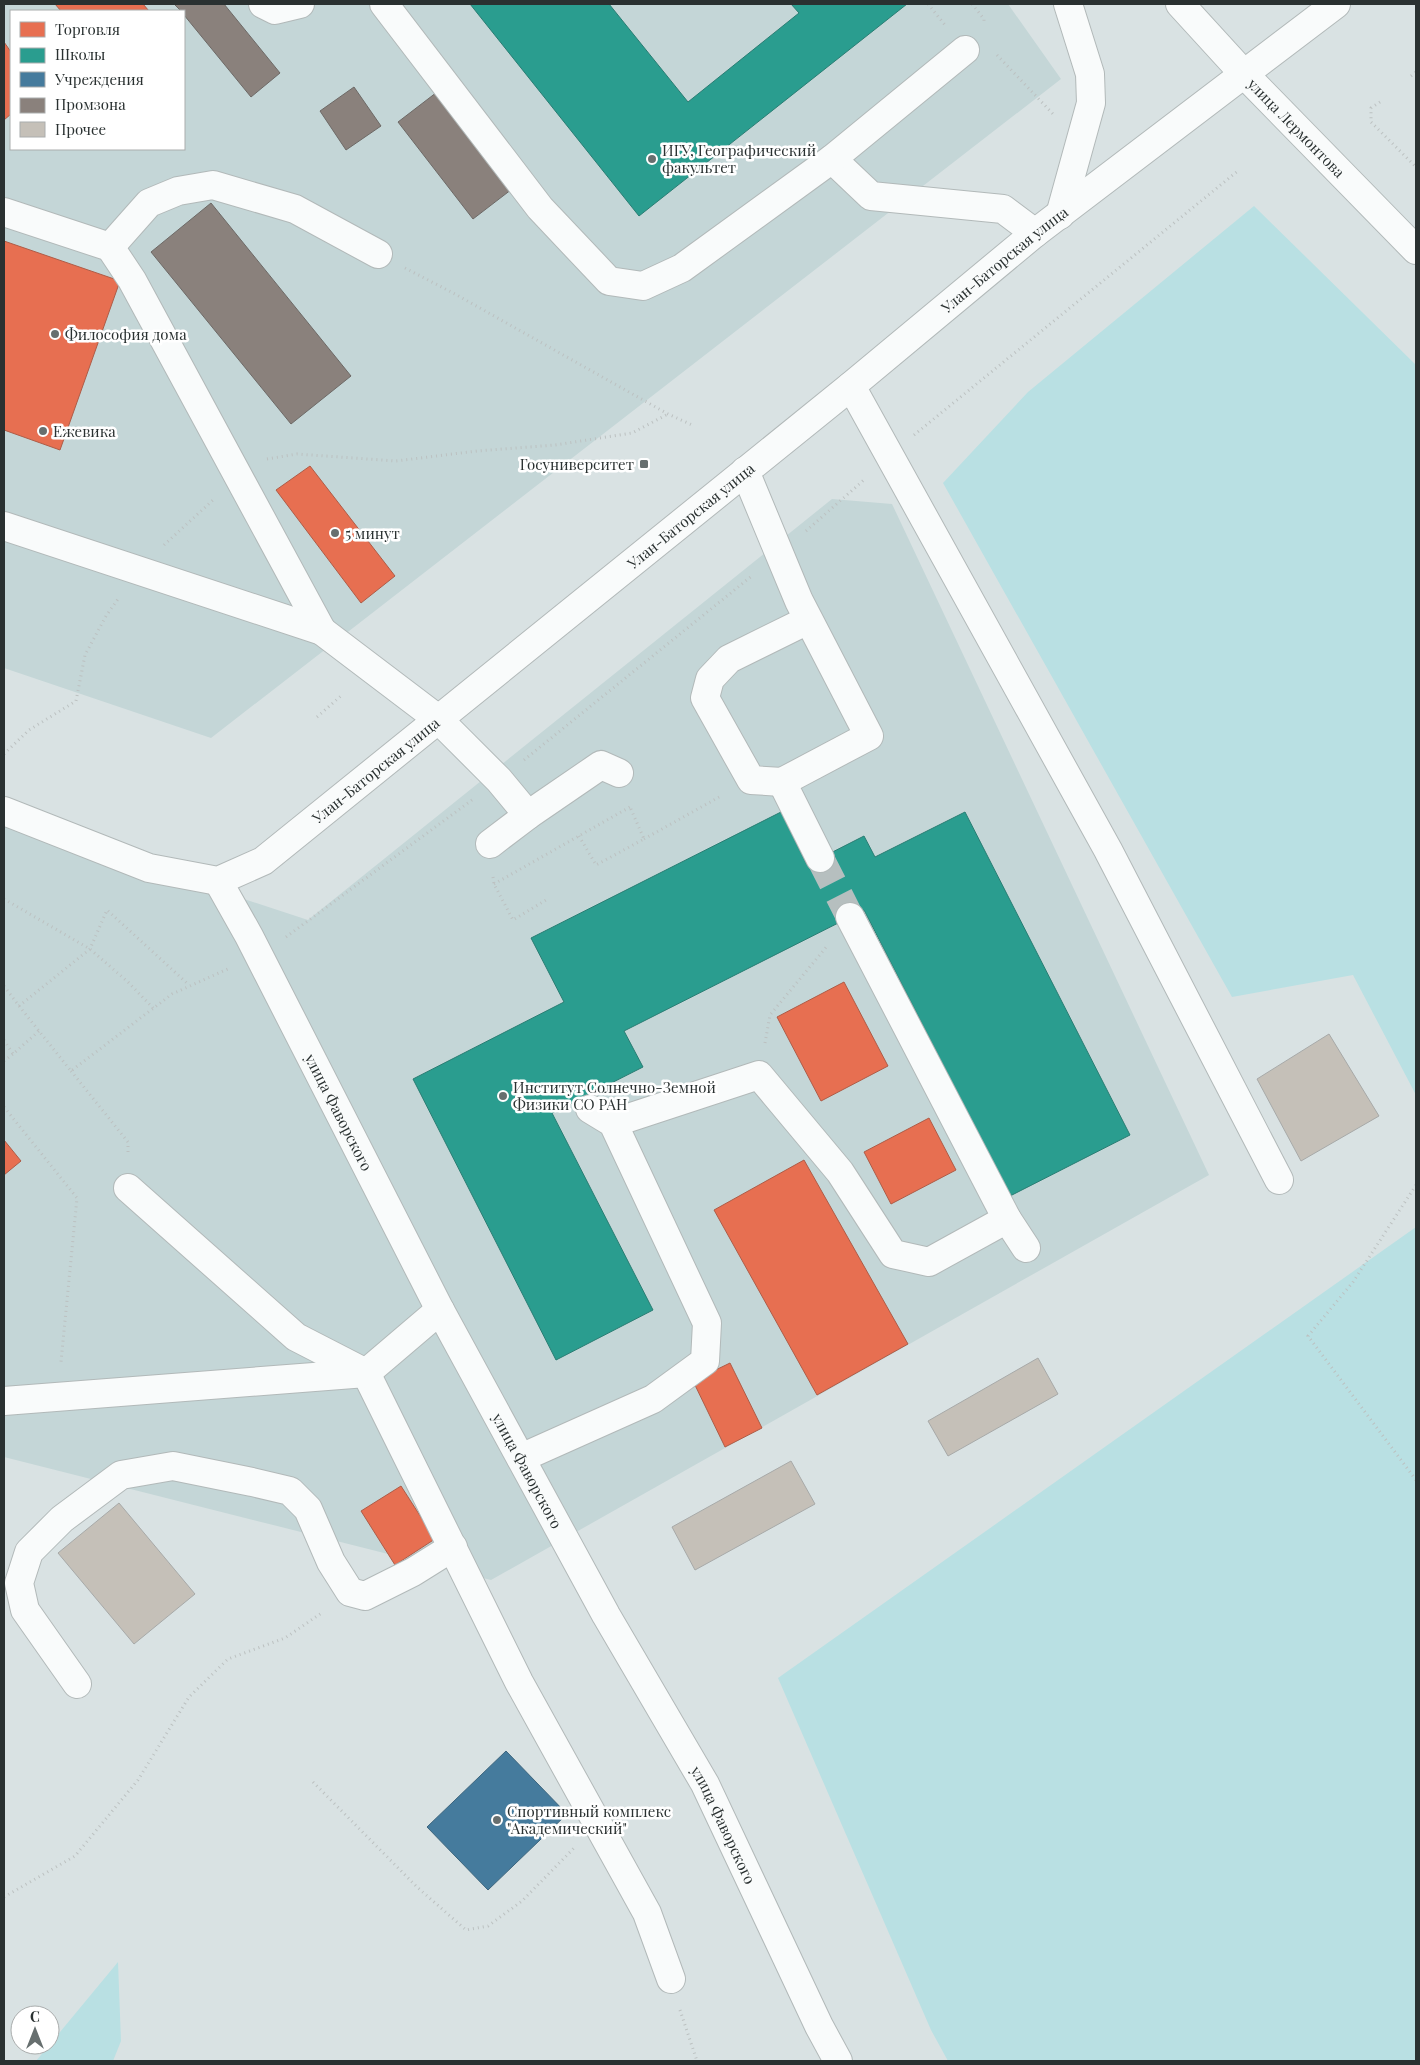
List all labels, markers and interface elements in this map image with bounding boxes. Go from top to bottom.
legend [10,10,185,150]
text: Торговля [55,19,120,39]
text: Школы [55,44,105,64]
text: Учреждения [54,69,144,89]
street label: улица Лермонтова [1243,73,1350,182]
text: Промзона [55,94,126,114]
text: Прочее [55,119,106,139]
place label: ИГУ, Географический факультет [662,140,816,177]
marker: ИГУ, Географический факультет [646,153,658,165]
street label: Улан-Баторская улица [936,201,1072,318]
place label: Философия дома [65,324,187,344]
marker: Философия дома [49,328,61,340]
place label: Ежевика [53,421,116,441]
marker: Ежевика [37,425,49,437]
place label: Госуниверситет [520,454,634,474]
street label: Улан-Баторская улица [622,458,759,574]
marker: Госуниверситет [638,458,650,470]
place label: 5 минут [345,523,400,543]
marker: 5 минут [329,527,341,539]
street label: Улан-Баторская улица [307,712,444,828]
street label: улица Фаворского [300,1049,377,1174]
place label: Институт Солнечно-Земной Физики СО РАН [513,1077,716,1114]
marker: Институт Солнечно-Земной Физики СО РАН [497,1090,509,1102]
street label: улица Фаворского [487,1408,567,1532]
street label: улица Фаворского [686,1761,761,1887]
place label: Спортивный комплекс "Академический" [507,1801,671,1838]
marker: Спортивный комплекс "Академический" [491,1814,503,1826]
north arrow [10,2005,60,2055]
text: С [30,2007,40,2026]

